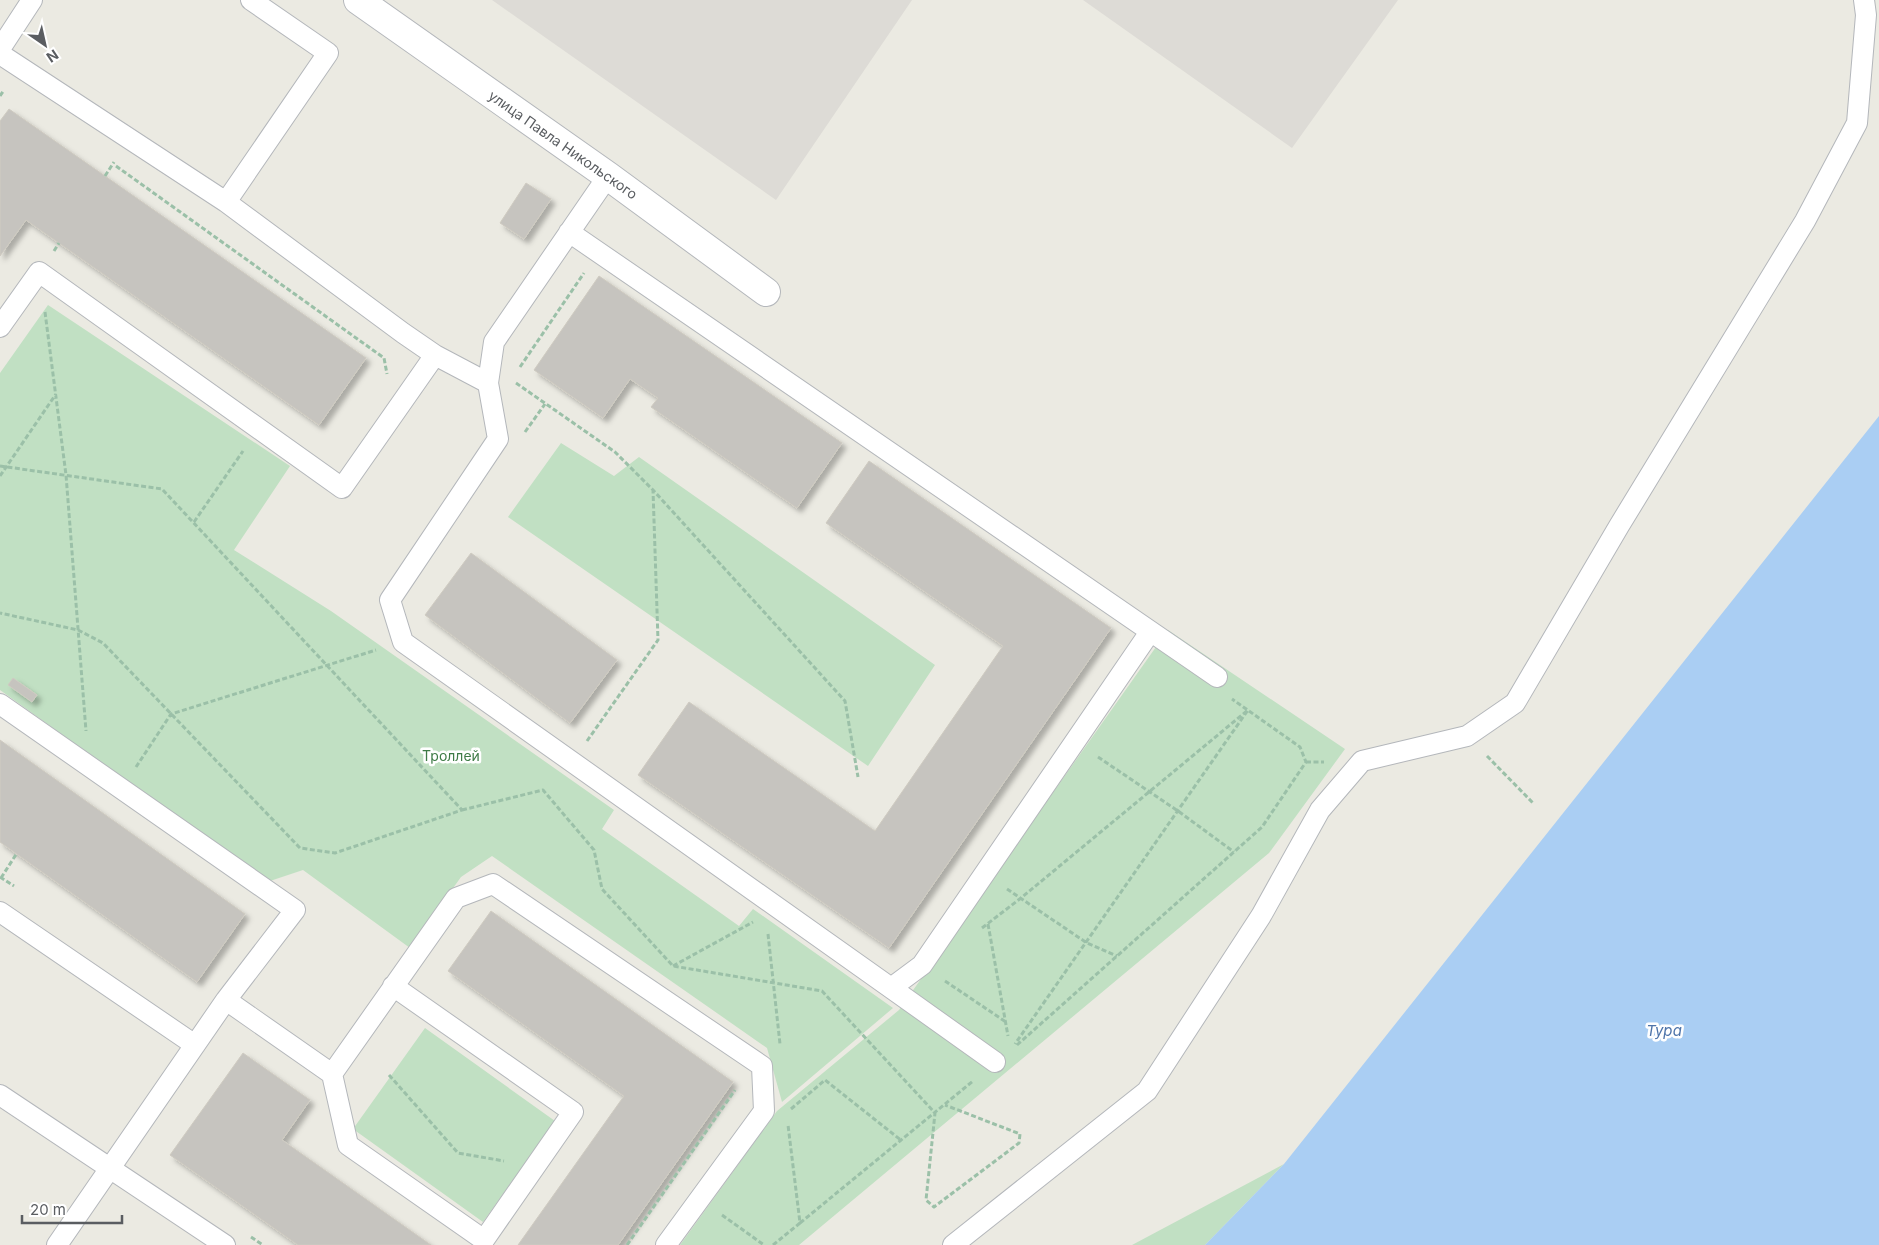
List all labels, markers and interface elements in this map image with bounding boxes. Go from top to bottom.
north arrow [20,20,70,70]
text: N [43,46,62,66]
street label: улица Павла Никольского [486,87,641,203]
park label: Троллей [422,747,480,764]
water label: Тура [1646,1021,1682,1040]
scale bar [22,1192,122,1224]
text: 20 m [30,1200,66,1219]

